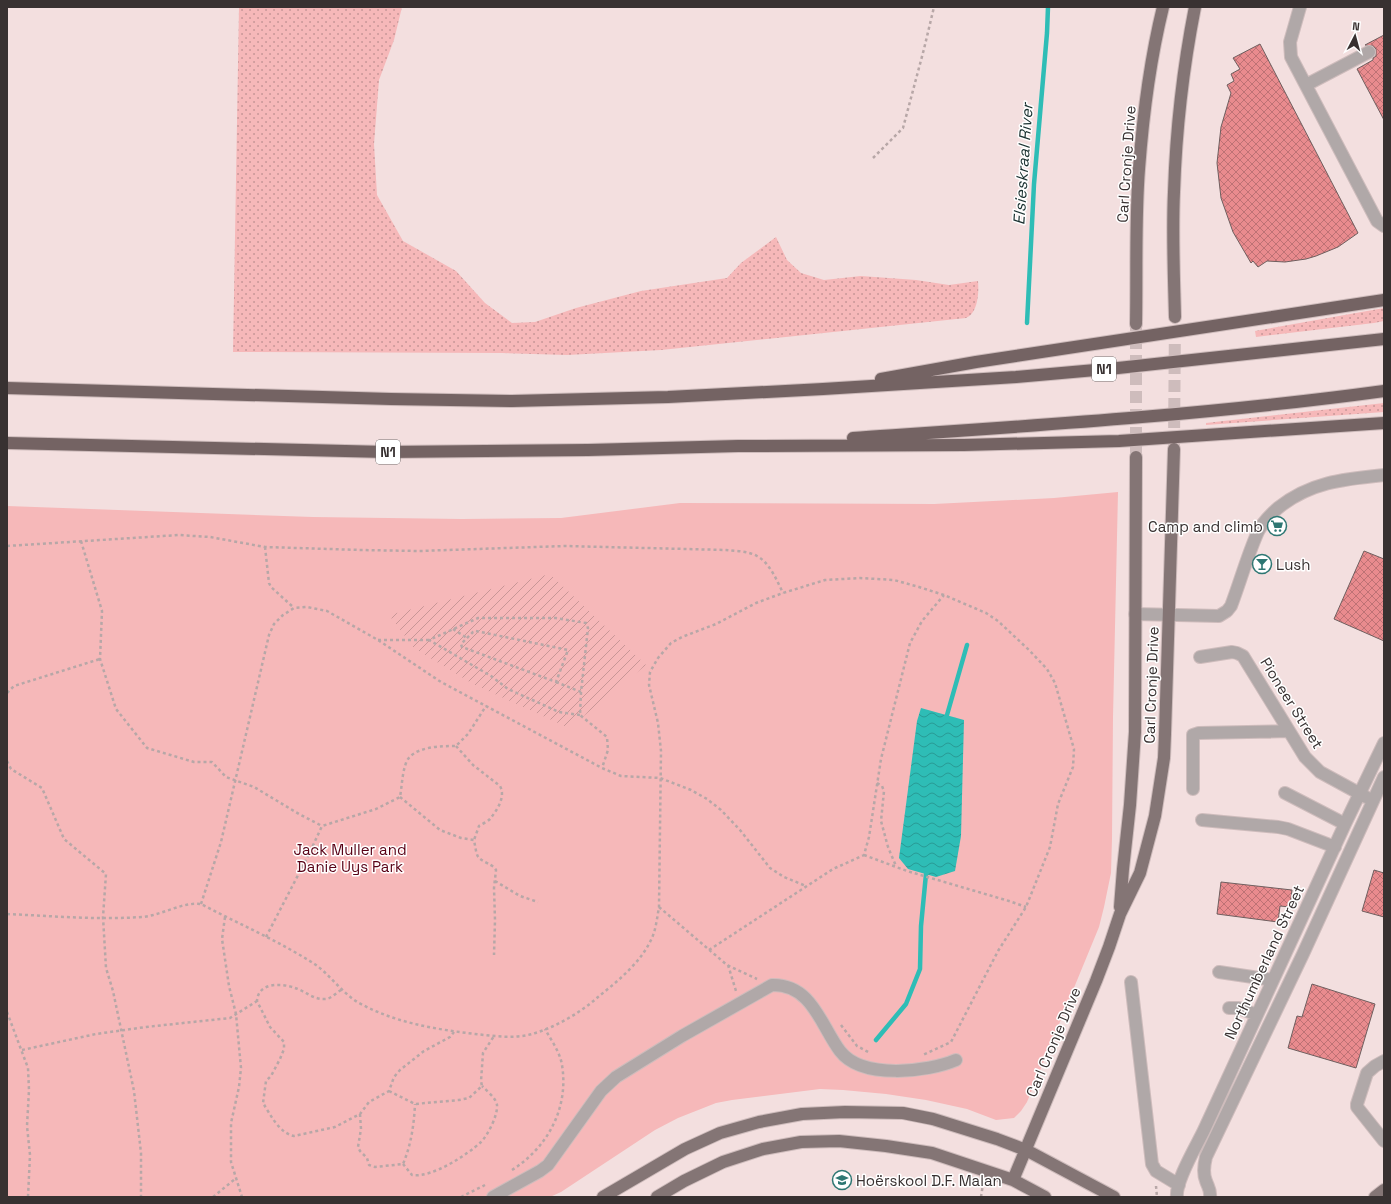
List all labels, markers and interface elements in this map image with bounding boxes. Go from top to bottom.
north arrow [1335,16,1375,56]
text: N [1352,19,1360,33]
water label: Elsieskraal River [1008,101,1038,225]
street label: Carl Cronje Drive [1112,105,1140,223]
road number: N1 [1092,357,1116,381]
road number: N1 [376,440,400,464]
supermarket icon: Camp and climb [1266,515,1288,537]
place label: Camp and climb [1148,517,1263,536]
bar icon: Lush [1251,553,1273,575]
place label: Lush [1276,555,1310,574]
street label: Carl Cronje Drive [1139,626,1163,744]
street label: Pioneer Street [1256,654,1328,752]
park label: Jack Muller and Danie Uys Park [293,840,407,876]
street label: Northumberland Street [1220,882,1308,1042]
street label: Carl Cronje Drive [1021,984,1085,1100]
school or university icon: Hoërskool D.F. Malan [831,1169,853,1191]
place label: Hoërskool D.F. Malan [856,1171,1002,1190]

